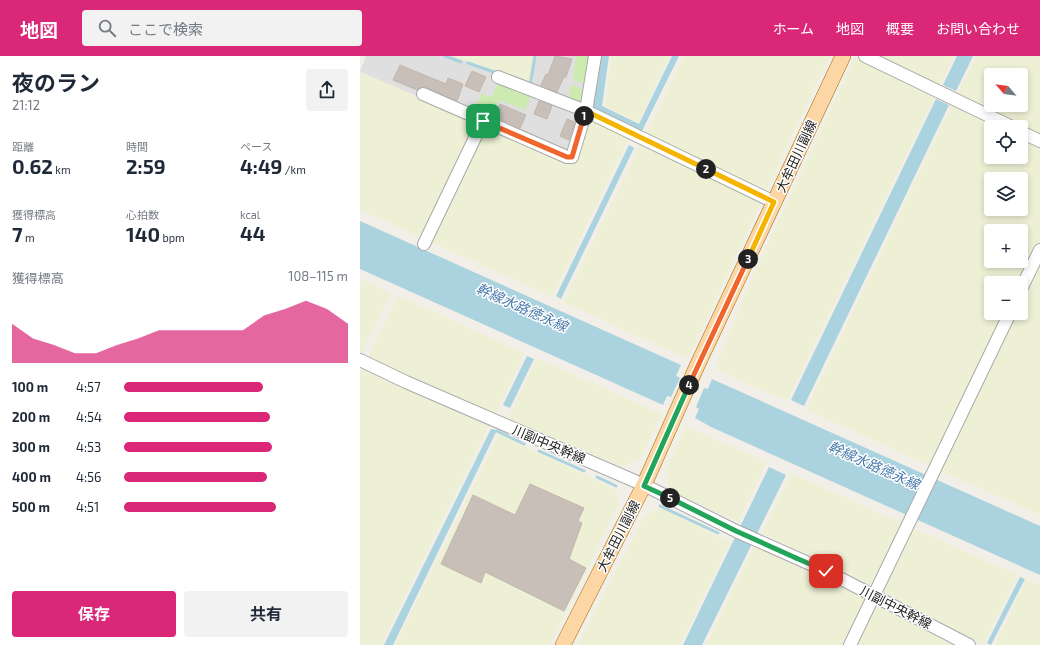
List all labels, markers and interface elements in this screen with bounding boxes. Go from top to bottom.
search box [82,10,362,46]
icon: search [96,17,118,39]
text: 地図 [20,18,58,41]
text: ここで検索 [128,20,203,38]
text: ホーム [772,20,814,37]
text: 地図 [836,20,864,37]
text: 概要 [886,20,914,37]
text: お問い合わせ [936,20,1020,37]
north arrow [984,68,1028,112]
map controls [984,68,1028,320]
text: 夜のラン [12,69,100,95]
button: share [306,69,348,111]
text: 21:12 [12,97,40,113]
pin [466,104,500,138]
pin: 1 [574,106,594,126]
text: 1 [582,109,586,122]
icon: arrive [472,110,494,132]
street label: 大牟田川副線 [772,117,820,195]
button: locate [984,120,1028,164]
text: 距離 [12,140,34,153]
text: 時間 [126,140,148,153]
text: ペース [240,140,272,153]
text: 0.62 [12,154,53,178]
text: 2:59 [126,154,166,178]
text: 4:49 [240,154,282,178]
pin: 2 [696,159,716,179]
text: 2 [703,162,709,175]
text: km [53,163,71,176]
text: /km [282,163,306,176]
button: layers [984,172,1028,216]
text: 獲得標高 [12,208,56,221]
text: 心拍数 [126,208,159,221]
text: kcal [240,208,260,221]
text: 44 [240,221,265,245]
text: 7 [12,222,23,246]
text: 140 [126,222,160,246]
button: + [984,224,1028,268]
text: m [23,231,35,244]
text: bpm [160,231,185,244]
pin: 3 [738,249,758,269]
text: 3 [745,252,751,265]
text: 108–115 m [288,268,348,284]
text: 獲得標高 [12,270,64,286]
button: − [984,276,1028,320]
water label: 幹線水路徳永線 [474,279,572,336]
pin: 4 [679,375,699,395]
text: 4 [685,378,693,391]
text: 100 m [12,379,48,395]
text: 4:57 [76,379,101,395]
text: 200 m [12,409,50,425]
text: 4:54 [76,409,102,425]
street label: 川副中央幹線 [510,421,588,467]
water label: 幹線水路徳永線 [826,437,924,494]
text: 300 m [12,439,50,455]
text: 4:53 [76,439,101,455]
text: 400 m [12,469,51,485]
text: 4:56 [76,469,101,485]
pin: 5 [660,488,680,508]
text: 5 [667,491,673,504]
street label: 大牟田川副線 [593,498,643,574]
text: 500 m [12,499,50,515]
text: 4:51 [76,499,99,515]
pin [809,554,843,588]
icon: check [815,560,837,582]
street label: 川副中央幹線 [858,582,934,632]
button: 保存 [12,591,176,637]
button: 共有 [184,591,348,637]

